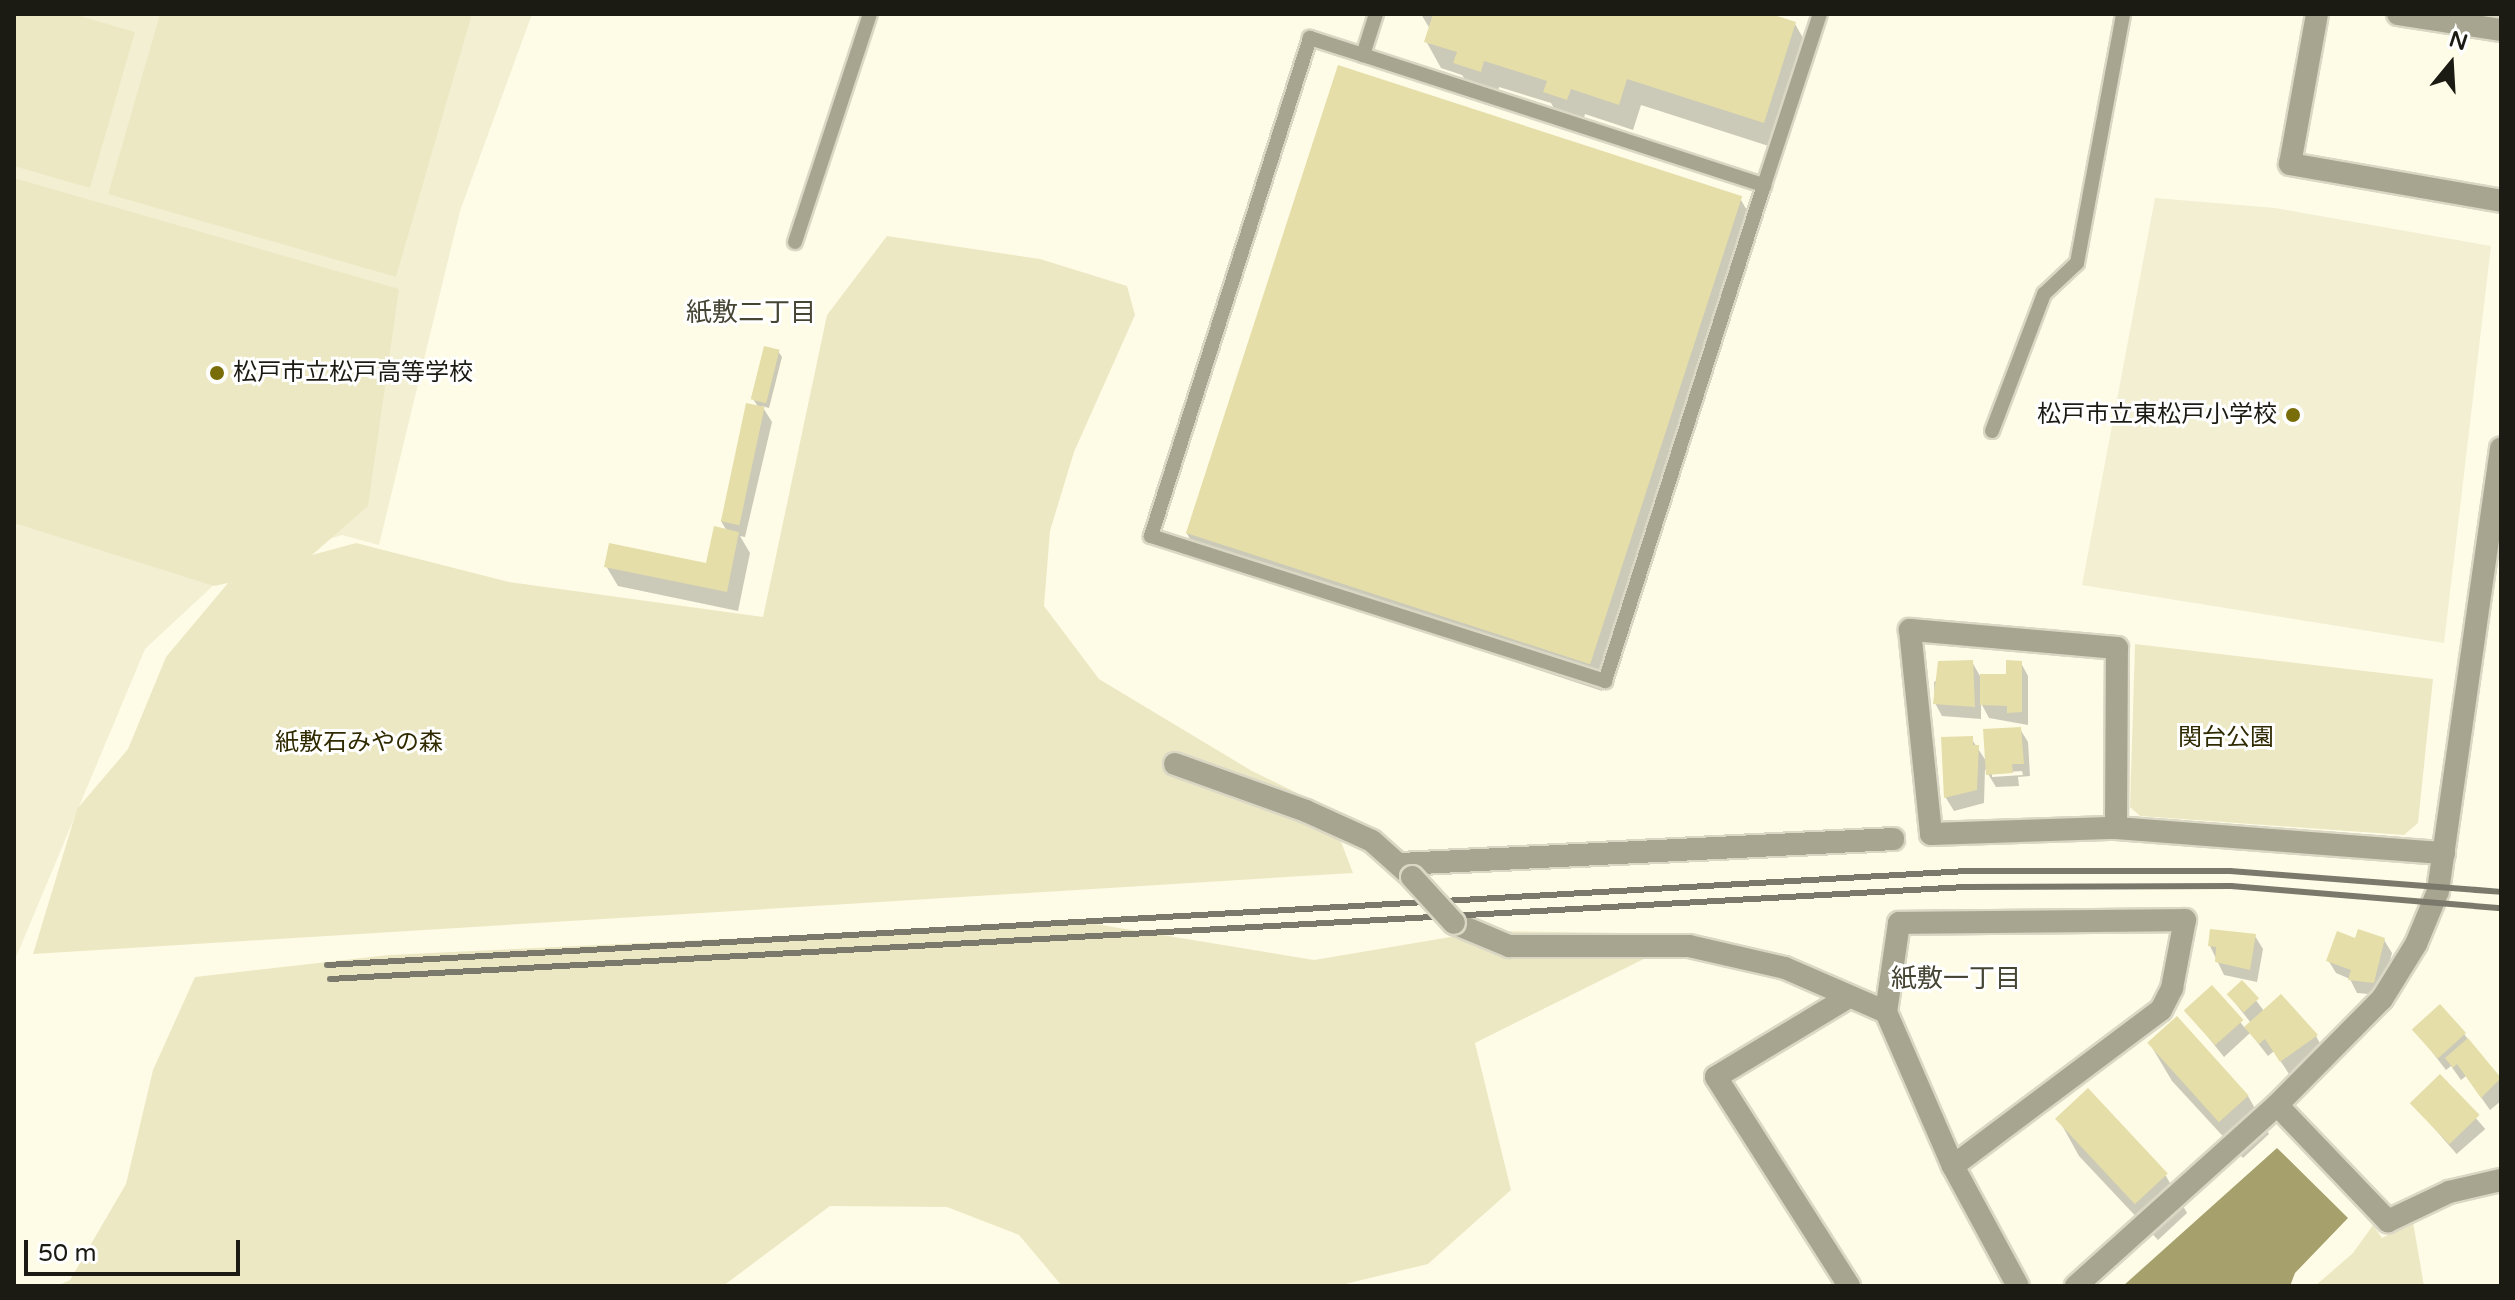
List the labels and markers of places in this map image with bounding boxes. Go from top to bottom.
place label: 松戸市立松戸高等学校 [233,359,473,387]
marker: 松戸市立松戸高等学校 [208,364,226,382]
place label: 松戸市立東松戸小学校 [2037,401,2277,429]
marker: 松戸市立東松戸小学校 [2284,406,2302,424]

